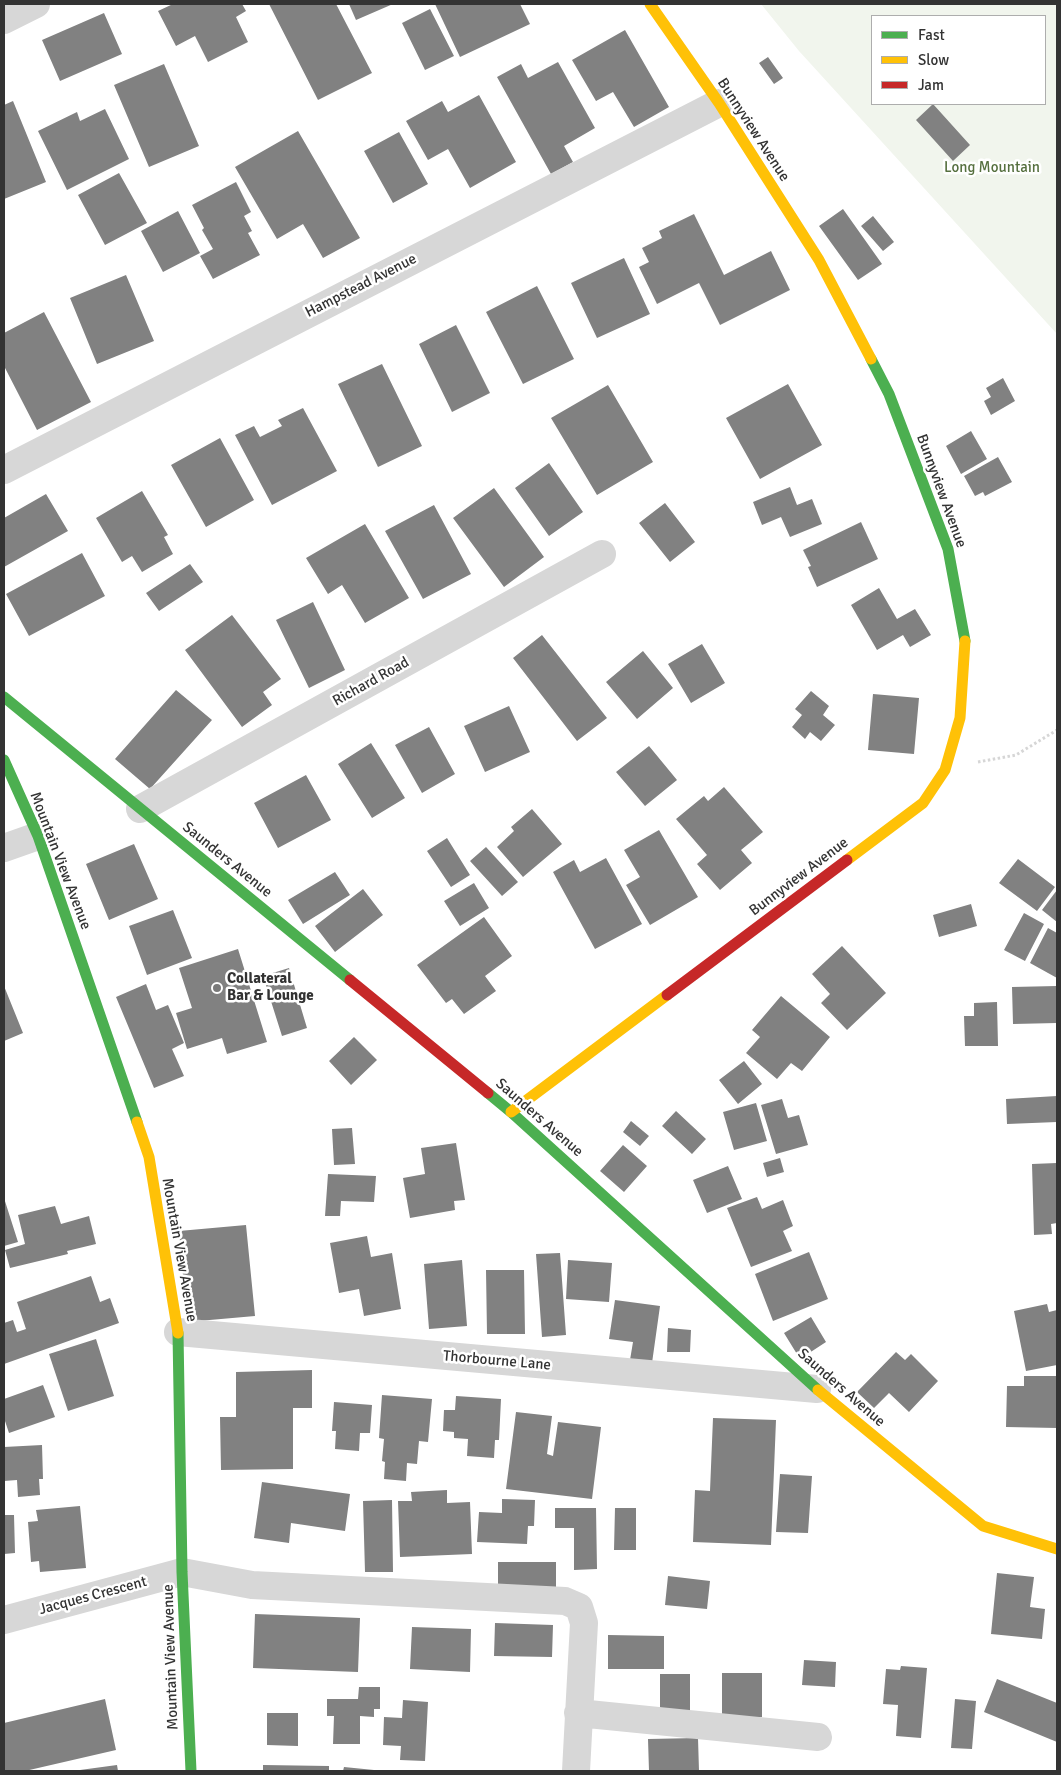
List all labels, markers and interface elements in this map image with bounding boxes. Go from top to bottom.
legend [871,15,1046,105]
text: Fast [918,26,945,44]
text: Slow [918,51,949,69]
street label: Bunnyview Avenue [713,75,793,185]
text: Jam [918,76,944,94]
park label: Long Mountain [944,159,1040,177]
street label: Hampstead Avenue [302,250,420,322]
street label: Bunnyview Avenue [912,432,970,550]
street label: Richard Road [330,654,412,710]
street label: Mountain View Avenue [25,790,95,932]
street label: Saunders Avenue [179,818,275,902]
street label: Bunnyview Avenue [746,834,852,920]
place label: Collateral Bar & Lounge [227,970,314,1005]
marker: Collateral Bar & Lounge [211,982,223,994]
street label: Saunders Avenue [492,1075,586,1161]
street label: Mountain View Avenue [157,1177,201,1323]
street label: Saunders Avenue [794,1345,888,1431]
street label: Thorbourne Lane [442,1347,552,1375]
street label: Jacques Crescent [37,1573,149,1619]
street label: Mountain View Avenue [159,1584,183,1730]

